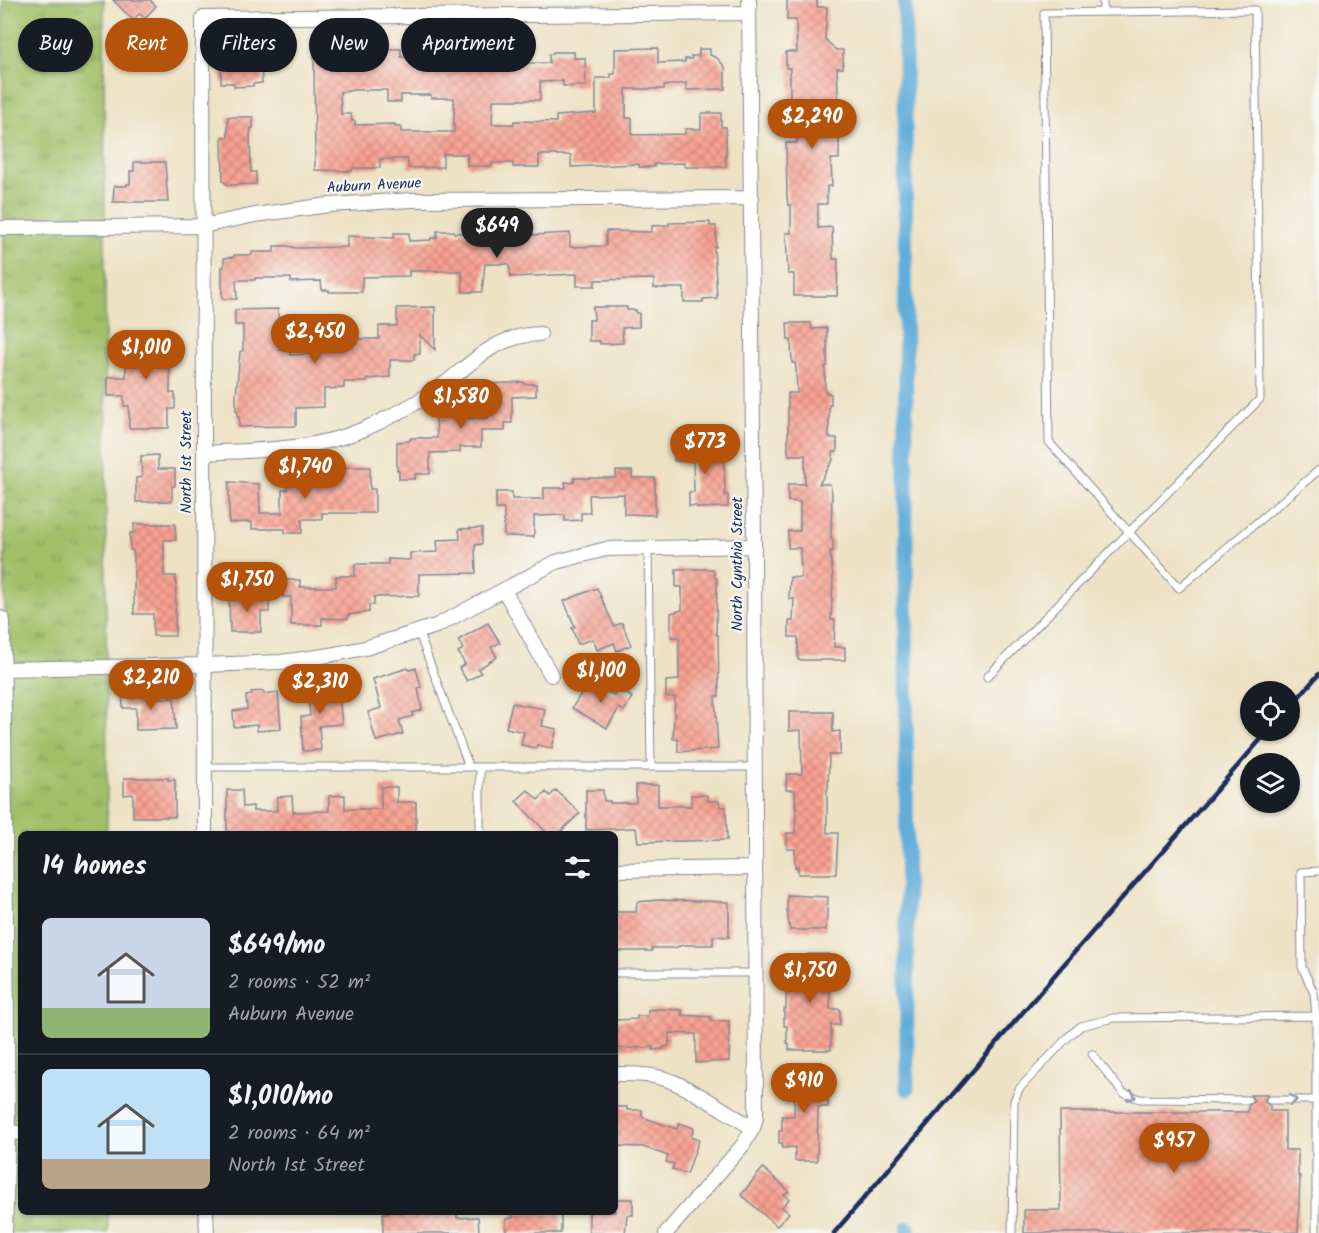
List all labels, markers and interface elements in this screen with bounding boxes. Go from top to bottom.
chip: Buy [18,18,93,72]
chip: Rent [105,18,188,72]
chip: Filters [200,18,297,72]
chip: New [309,18,389,72]
chip: Apartment [401,18,536,72]
pin: $2,290 [763,99,861,150]
text: $2,290 [782,102,842,134]
street label: Auburn Avenue [326,172,422,200]
pin: $649 [461,208,533,259]
text: $649 [475,211,519,243]
pin: $2,450 [266,314,364,365]
text: $2,450 [285,317,345,349]
pin: $1,010 [97,330,195,381]
text: $1,010 [121,333,171,365]
pin: $1,580 [412,379,510,430]
text: $1,580 [433,382,489,414]
street label: North 1st Street [175,410,199,513]
pin: $773 [669,424,741,475]
text: $773 [684,427,726,459]
pin: $1,740 [256,449,354,500]
text: $1,740 [278,452,332,484]
street label: North Cynthia Street [726,497,750,631]
pin: $1,750 [198,562,296,613]
text: $1,750 [221,565,273,597]
pin: $1,100 [552,653,650,704]
text: $1,100 [576,656,626,688]
pin: $2,210 [102,660,200,711]
text: $2,210 [123,663,179,695]
pin: $2,310 [271,664,369,715]
text: $2,310 [292,667,348,699]
map controls [1240,681,1300,813]
button: locate [1240,681,1300,741]
button: layers [1240,753,1300,813]
text: 14 homes [42,846,147,888]
icon: filters [561,851,594,884]
text: $649/mo [228,925,325,967]
icon: home [90,942,162,1014]
pin: $1,750 [761,953,859,1004]
text: $1,750 [784,956,836,988]
text: 2 rooms · 52 m² [228,967,370,999]
text: Auburn Avenue [228,999,354,1031]
pin: $910 [768,1063,840,1114]
text: $910 [785,1066,823,1098]
text: $1,010/mo [228,1076,333,1118]
one-way arrow [1127,1088,1137,1101]
icon: home [90,1093,162,1165]
one-way arrow [1289,1094,1298,1106]
text: 2 rooms · 64 m² [228,1118,370,1150]
pin: $957 [1138,1123,1210,1174]
text: $957 [1153,1126,1195,1158]
text: North 1st Street [228,1150,365,1182]

